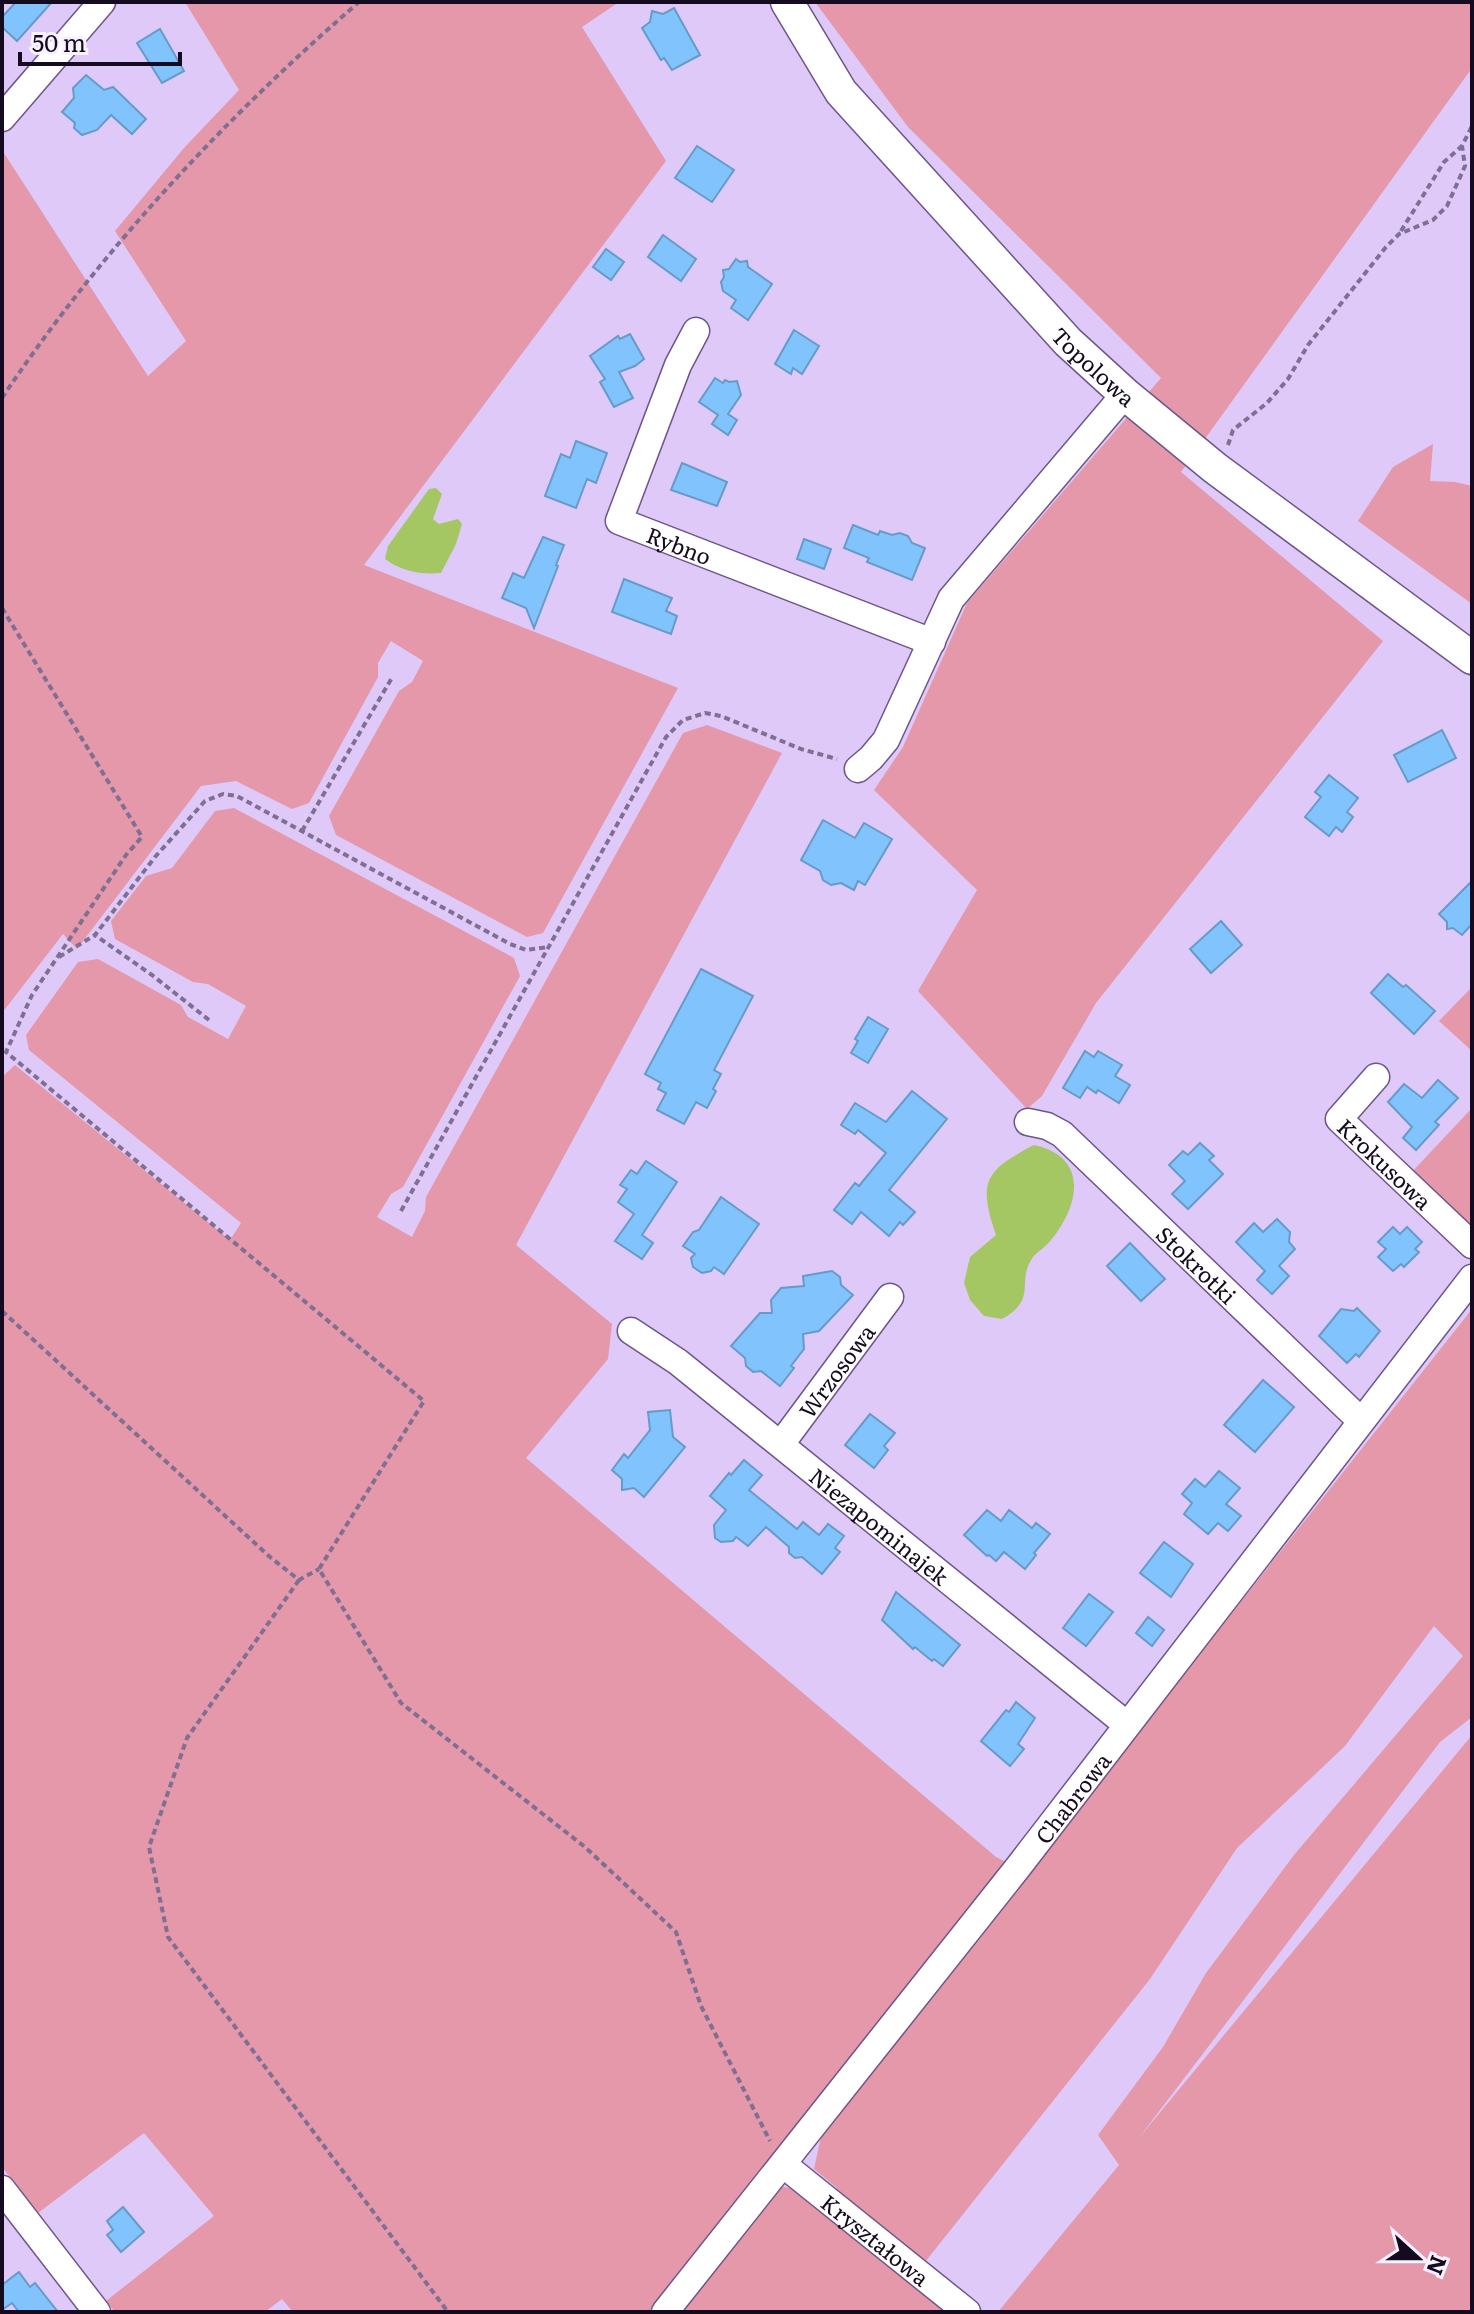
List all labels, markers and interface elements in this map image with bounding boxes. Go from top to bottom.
scale bar [20,16,180,66]
text: 50 m [32,24,86,59]
street label: Topolowa [1045,319,1143,413]
street label: Rybno [642,517,717,572]
street label: Krokusowa [1331,1110,1440,1216]
street label: Stokrotki [1150,1217,1245,1310]
street label: Wrzosowa [790,1316,882,1424]
street label: Niezapominajek [803,1459,957,1592]
street label: Chabrowa [1026,1745,1118,1850]
street label: Kryształowa [815,2185,937,2293]
north arrow [1378,2218,1458,2298]
text: N [1419,2251,1457,2280]

